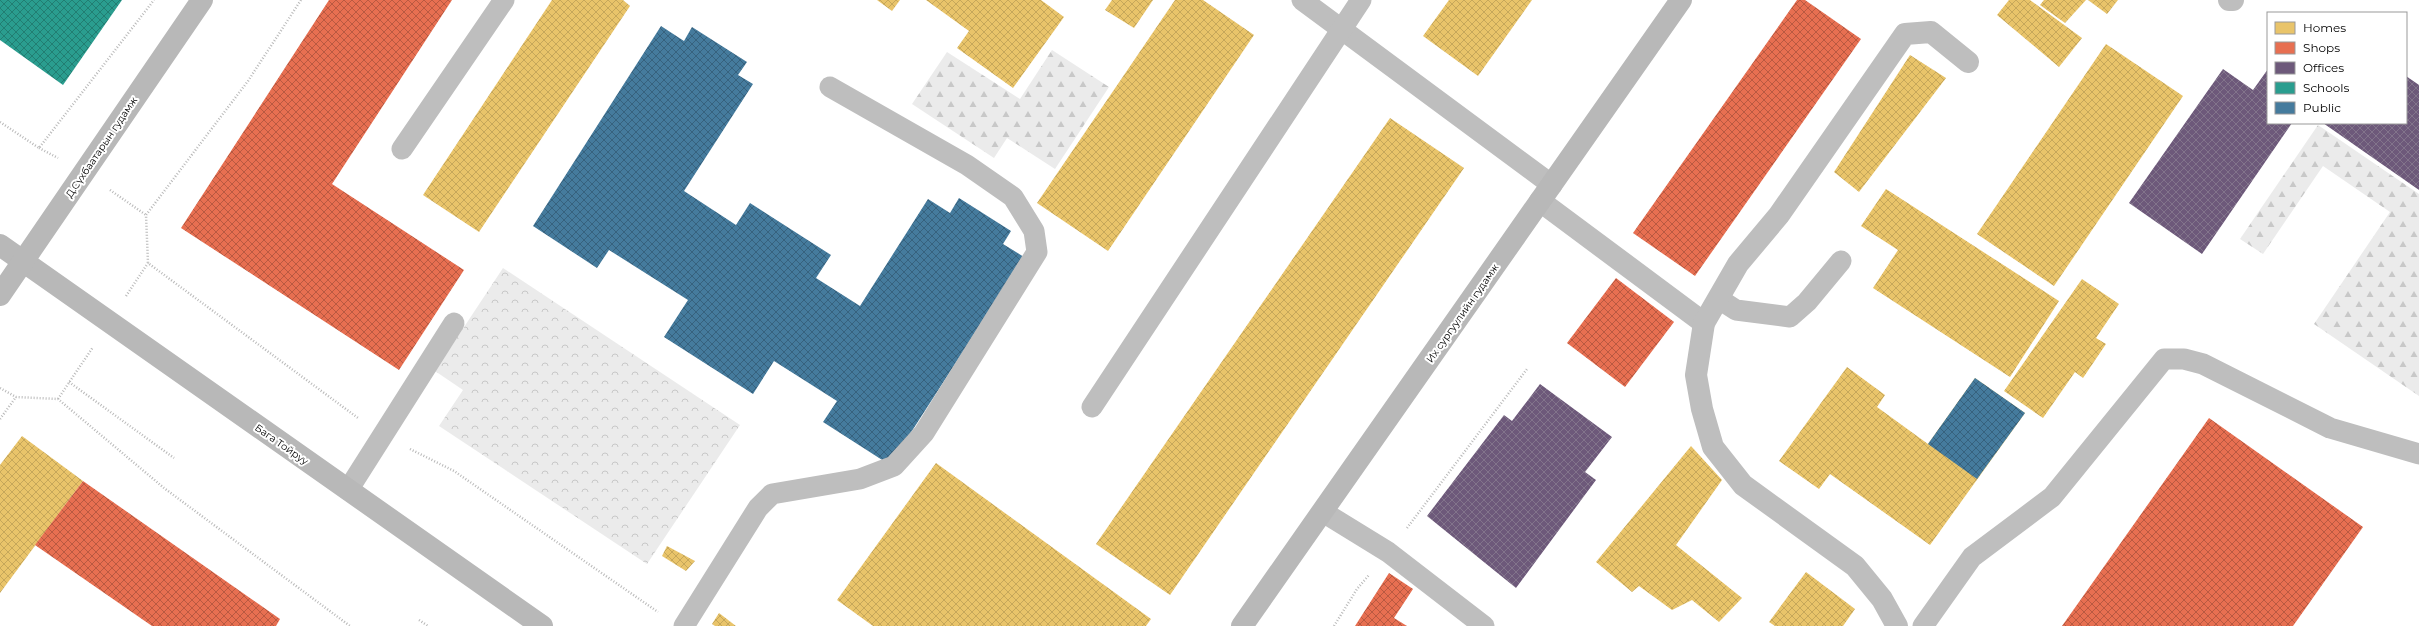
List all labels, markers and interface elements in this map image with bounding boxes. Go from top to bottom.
legend [2267,12,2407,124]
text: Homes [2303,20,2346,35]
text: Shops [2303,40,2340,55]
text: Offices [2303,60,2344,75]
text: Schools [2303,80,2349,95]
street label: Д.Сүхбаатарын гудамж [63,94,141,200]
text: Public [2303,100,2341,115]
street label: Их сургуулийн гудамж [1423,261,1502,365]
street label: Бага Тойруу [252,421,311,468]

